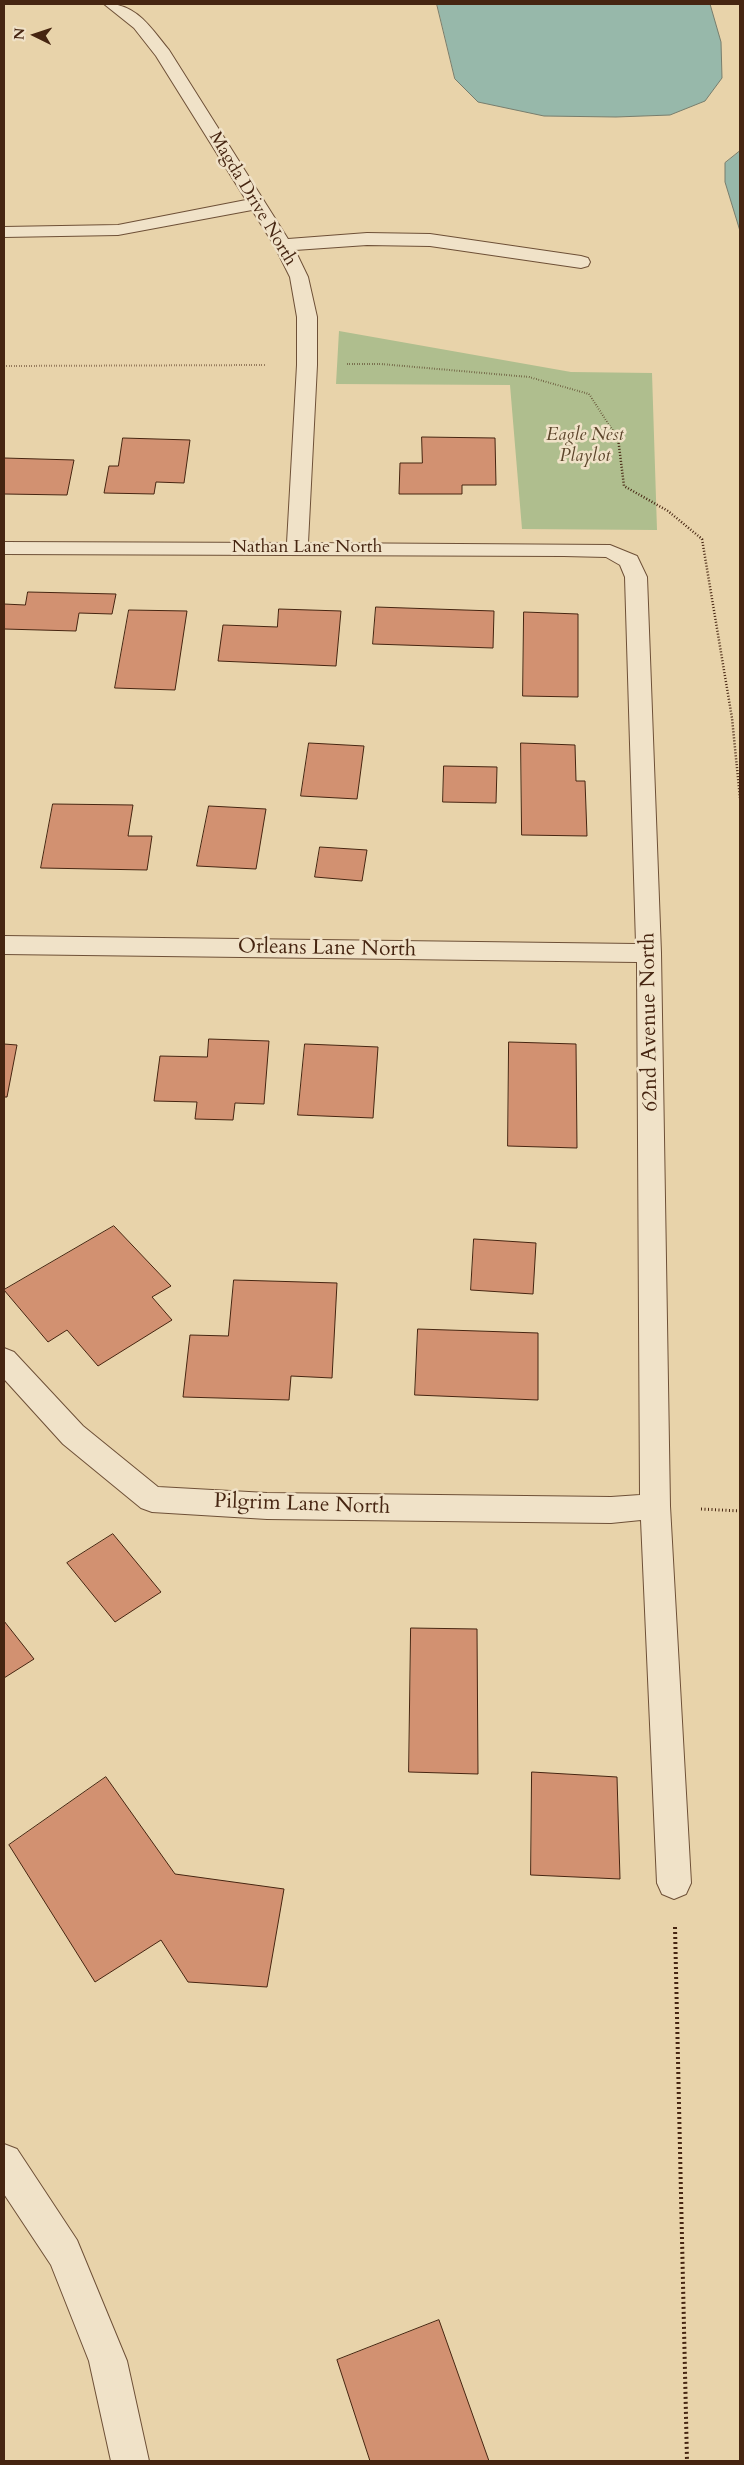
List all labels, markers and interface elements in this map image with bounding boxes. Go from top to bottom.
north arrow [10,10,60,60]
text: N [10,27,29,41]
street label: Magda Drive North [203,128,301,270]
park label: Eagle Nest Playlot [546,425,624,468]
street label: Nathan Lane North [232,537,382,559]
street label: 62nd Avenue North [636,932,664,1112]
street label: Orleans Lane North [238,935,416,963]
street label: Pilgrim Lane North [213,1489,391,1521]

